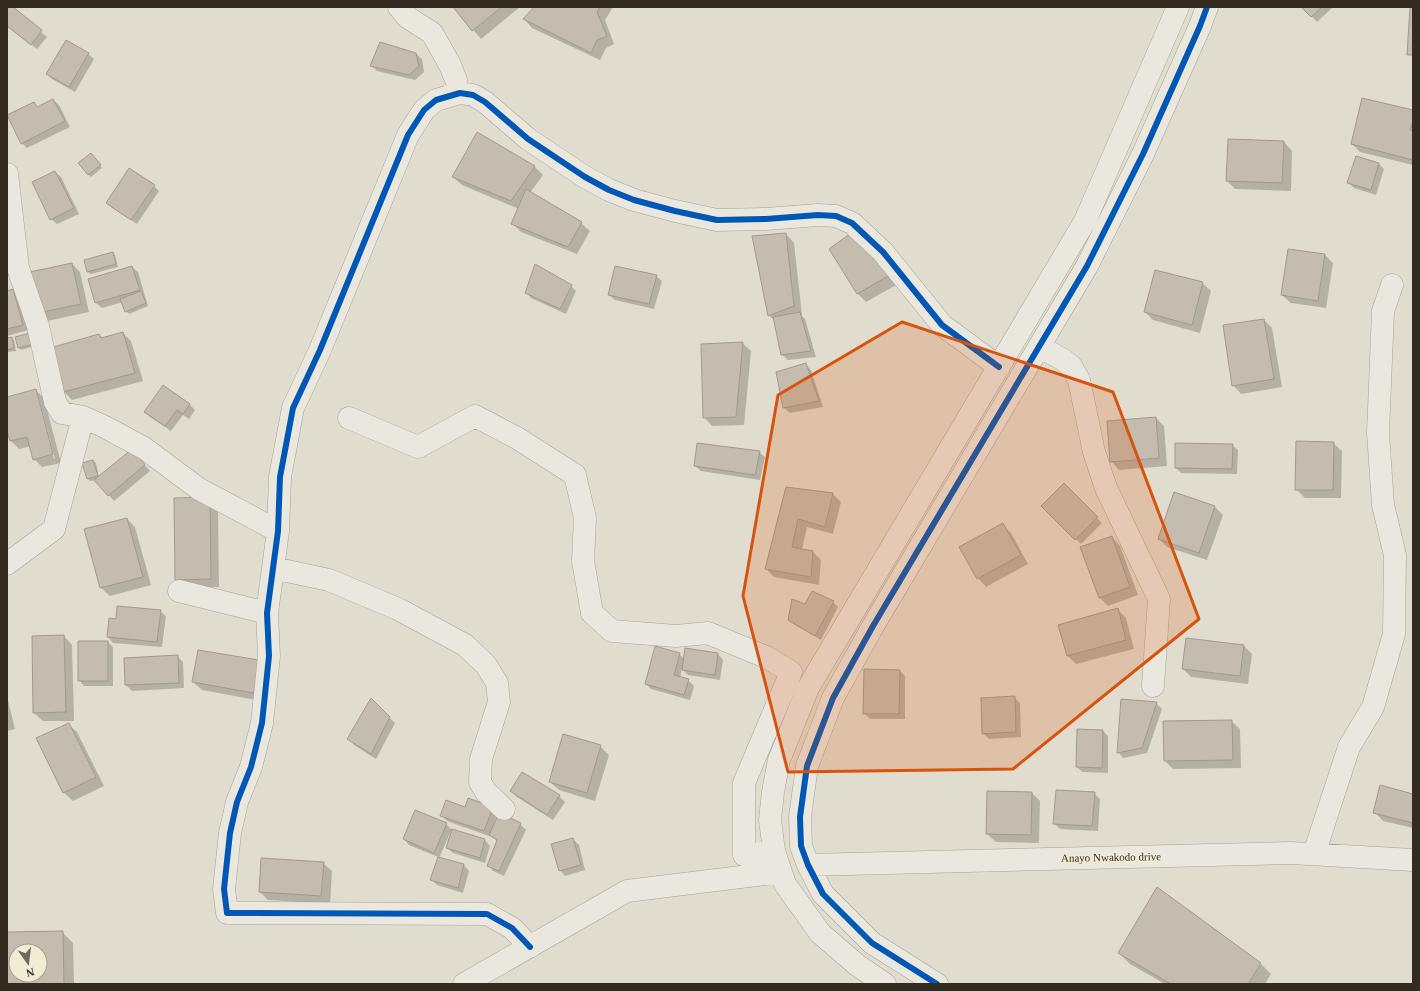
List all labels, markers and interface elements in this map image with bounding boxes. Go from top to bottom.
street label: Anayo Nwakodo drive [1061,850,1161,864]
north arrow [8,943,48,983]
text: N [25,966,36,979]

